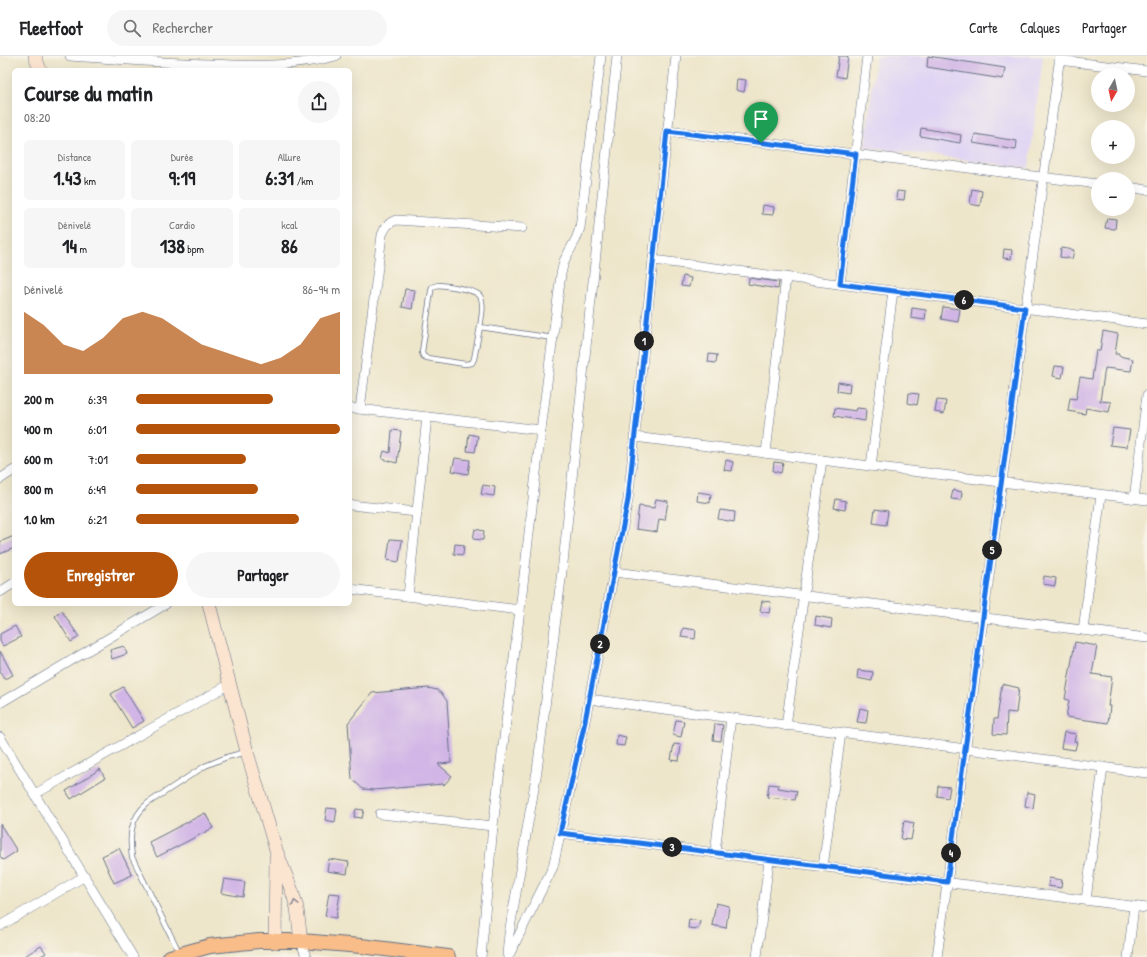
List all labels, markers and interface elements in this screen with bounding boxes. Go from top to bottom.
search box [107,10,387,46]
text: Fleetfoot [20,15,83,41]
icon: search [121,17,143,39]
text: Rechercher [153,17,213,38]
text: Carte [969,18,998,37]
text: Calques [1020,18,1060,37]
text: Partager [1082,18,1127,37]
north arrow [1091,68,1135,112]
map controls [1091,68,1135,216]
text: Course du matin [24,78,153,108]
button: share [298,81,340,123]
pin [744,102,778,143]
text: 08:20 [24,108,50,126]
icon: arrive [750,108,772,130]
button: + [1091,120,1135,164]
text: Distance [58,150,91,164]
text: Durée [171,150,193,164]
text: Allure [278,150,301,164]
text: 1.43 [53,164,81,191]
text: 9:19 [169,164,195,191]
text: 6:31 [265,164,294,191]
button: − [1091,172,1135,216]
text: km [81,174,96,188]
text: /km [294,174,313,188]
text: Dénivelé [58,218,91,232]
text: Cardio [169,218,195,232]
text: kcal [281,218,297,232]
text: 14 [62,232,77,259]
text: 138 [160,232,185,259]
text: 86 [281,232,298,259]
text: m [77,242,87,256]
text: bpm [185,242,204,256]
text: Dénivelé [24,280,63,298]
text: 86–94 m [302,280,340,298]
pin: 6 [954,290,974,310]
text: 6 [962,293,966,307]
pin: 1 [634,331,654,351]
text: 1 [642,334,646,348]
text: 200 m [24,390,54,408]
text: 6:39 [88,390,107,408]
text: 400 m [24,420,52,438]
text: 6:01 [88,420,107,438]
text: 600 m [24,450,53,468]
text: 7:01 [88,450,108,468]
text: 800 m [24,480,53,498]
text: 6:49 [88,480,106,498]
text: 1.0 km [24,510,55,528]
text: 6:21 [88,510,107,528]
pin: 5 [982,540,1002,560]
text: 5 [990,543,994,557]
button: Enregistrer [24,552,178,598]
button: Partager [186,552,340,598]
pin: 2 [590,634,610,654]
text: 2 [597,637,603,651]
pin: 3 [662,837,682,857]
text: 3 [670,840,674,854]
pin: 4 [941,843,961,863]
text: 4 [949,846,953,860]
one-way arrow [291,900,300,907]

